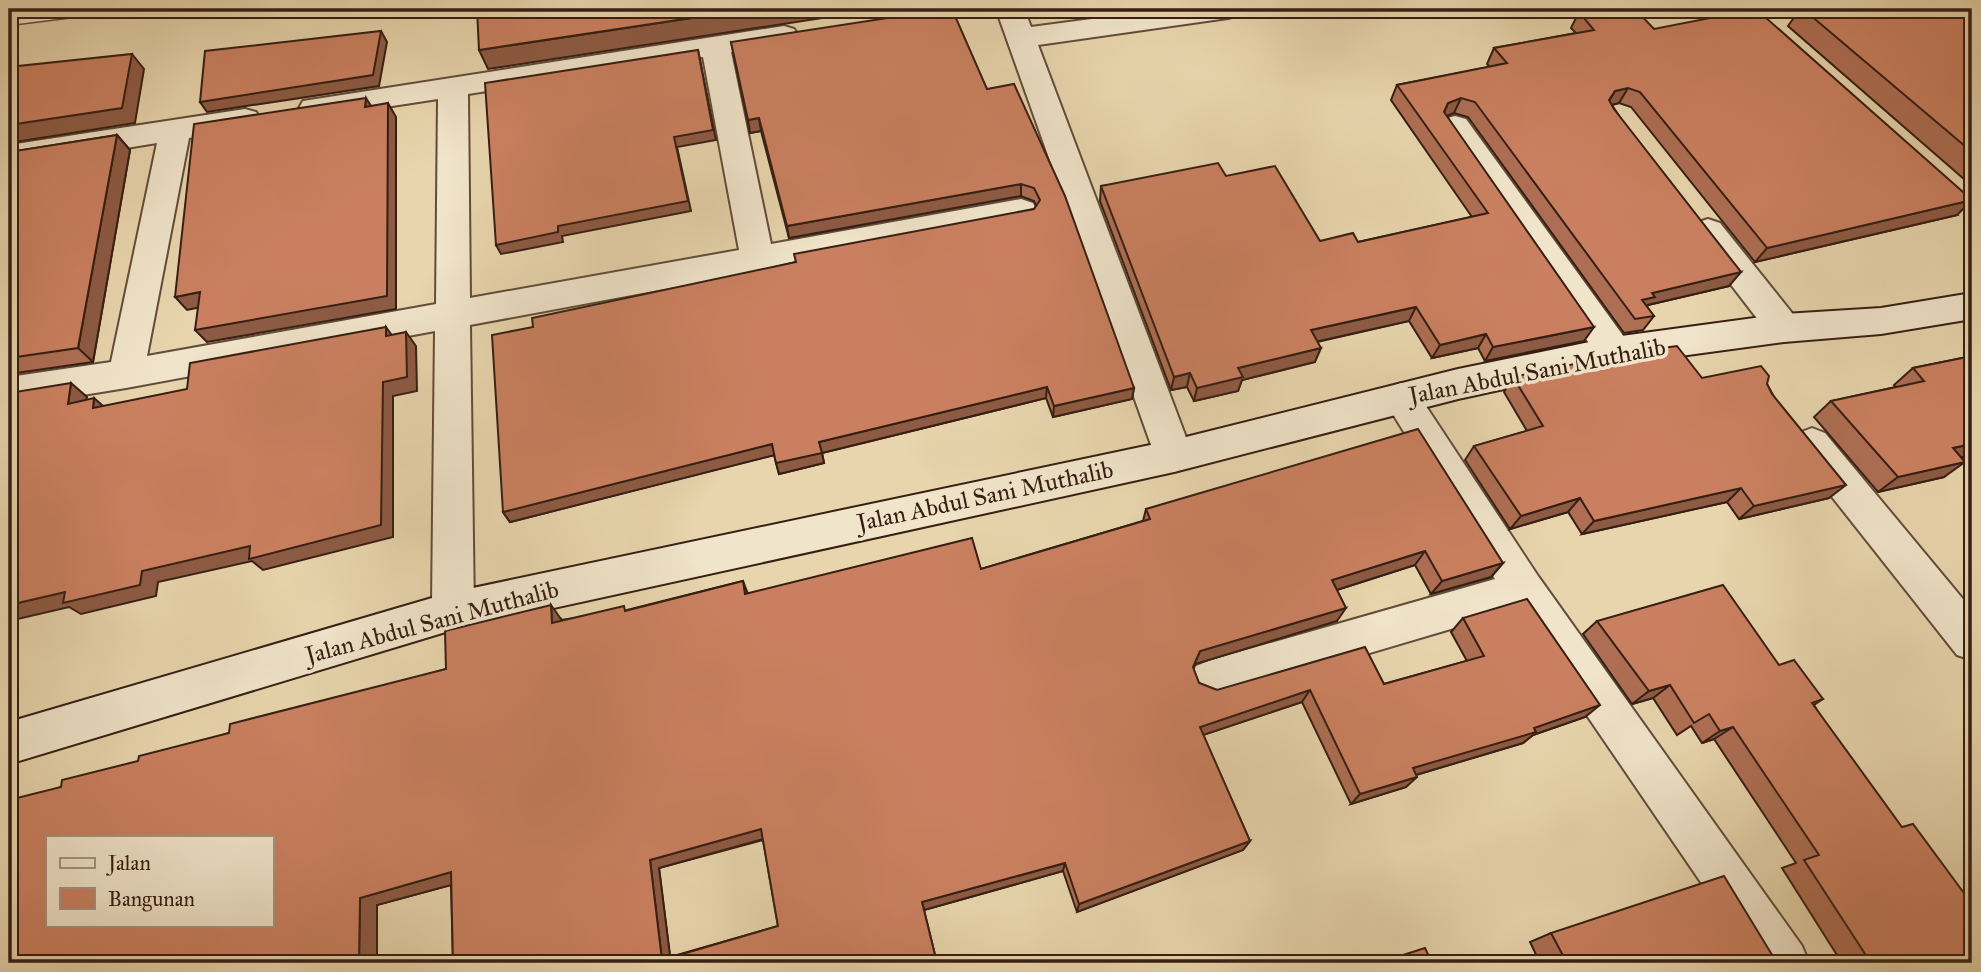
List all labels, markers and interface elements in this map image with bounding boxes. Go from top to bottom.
street label: Jalan Abdul Sani Muthalib [1403,331,1668,411]
street label: Jalan Abdul Sani Muthalib [851,454,1116,538]
street label: Jalan Abdul Sani Muthalib [299,574,562,671]
legend [46,836,273,926]
text: Jalan [106,850,151,876]
text: Bangunan [108,886,195,912]

